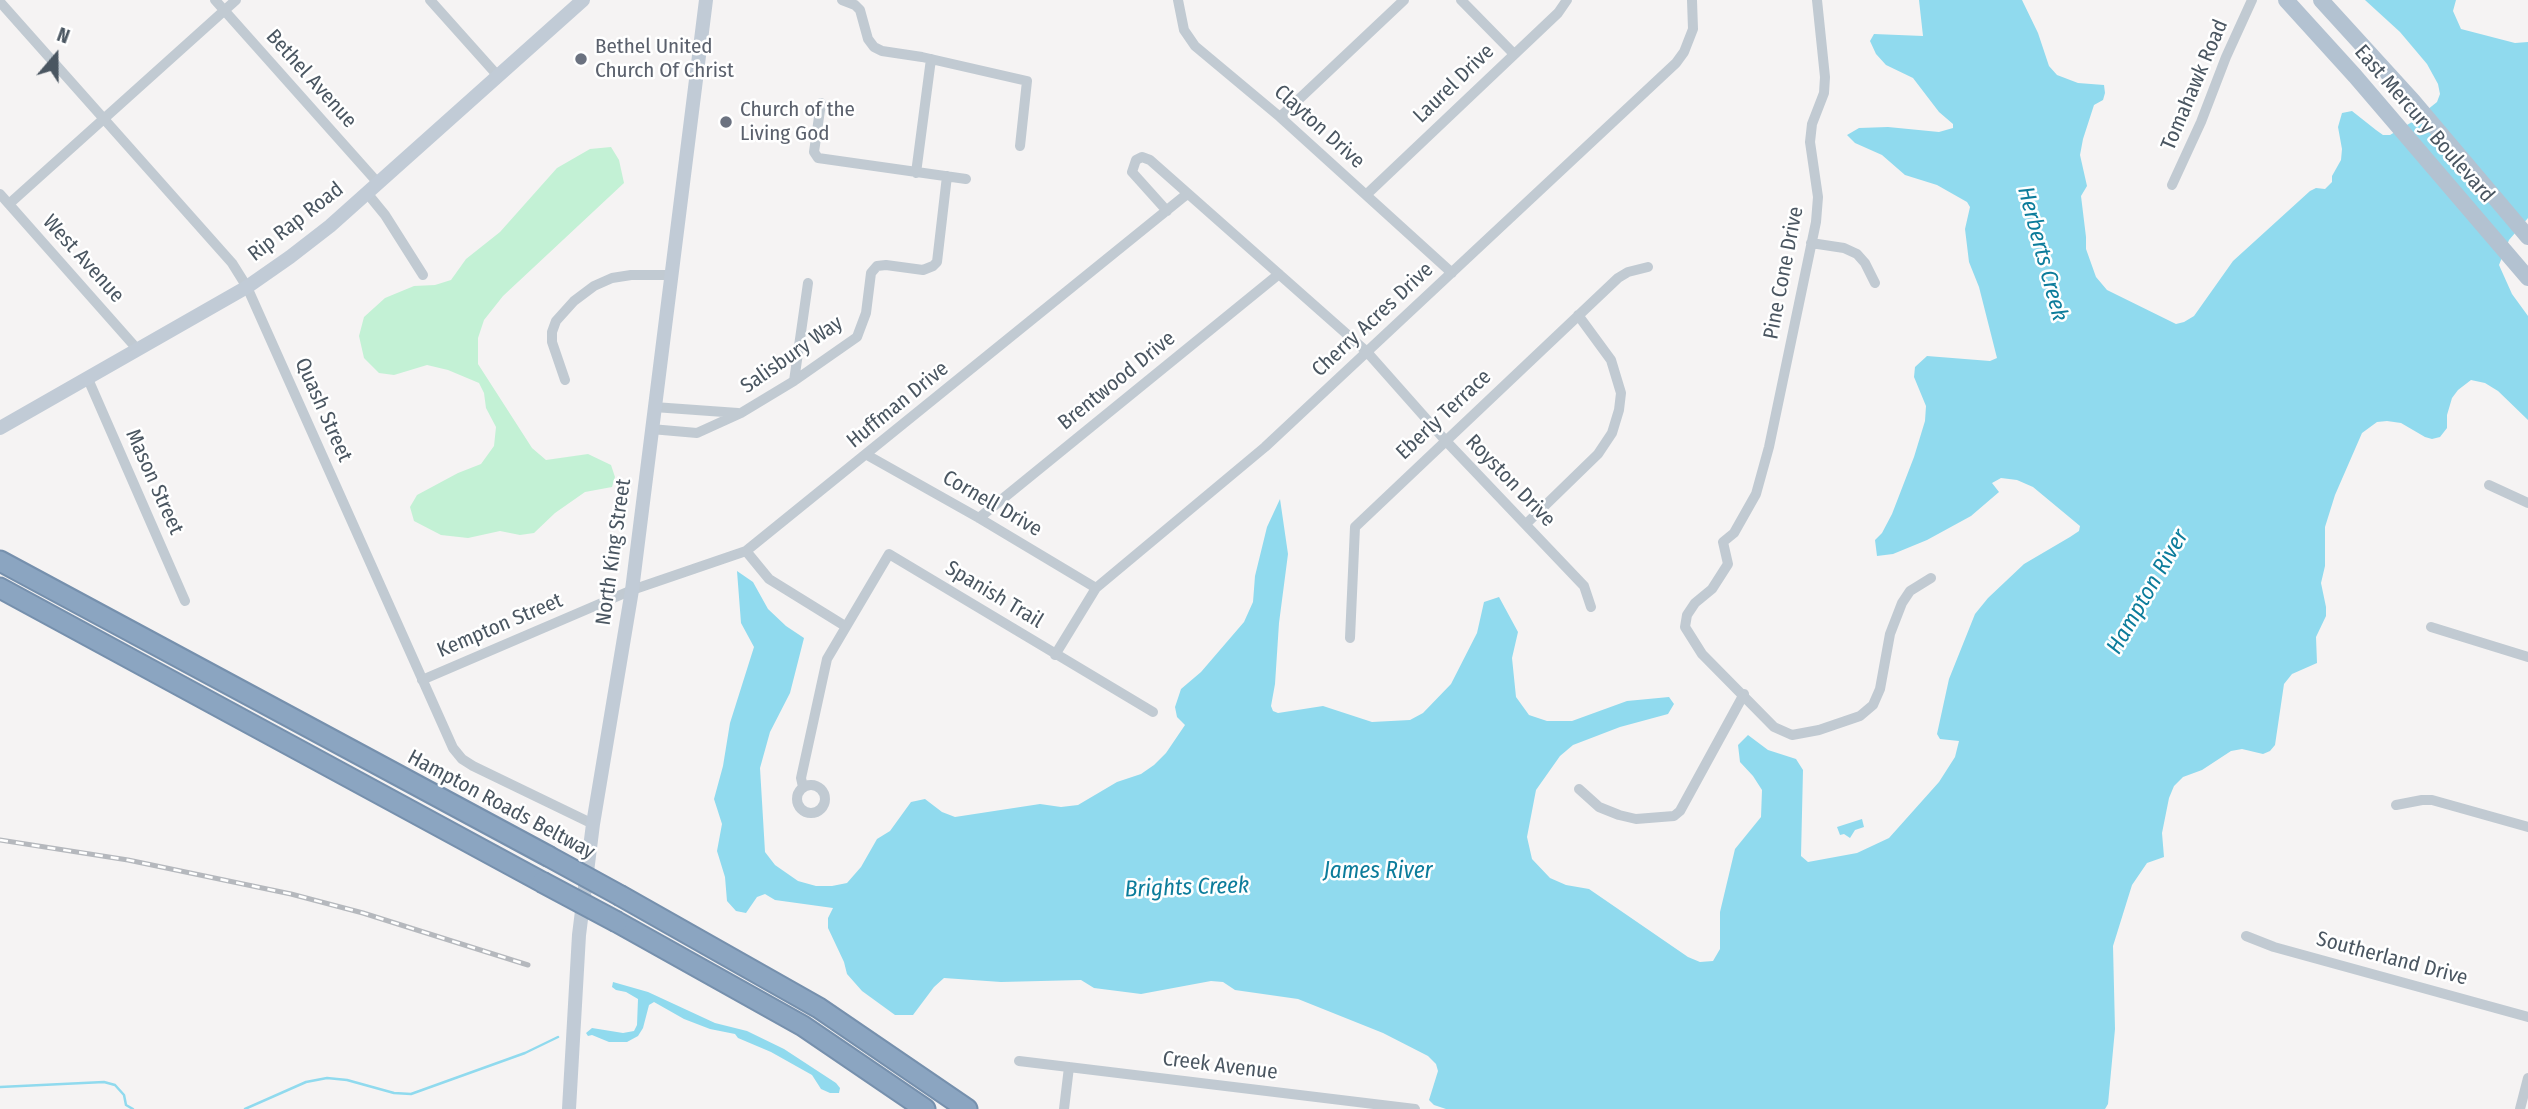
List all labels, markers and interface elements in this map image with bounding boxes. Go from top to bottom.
street label: Tomahawk Road [2156,16,2234,154]
north arrow [21,21,91,91]
text: N [54,23,73,49]
street label: Bethel Avenue [260,25,362,133]
place label: Bethel United Church Of Christ [595,34,734,84]
street label: Laurel Drive [1408,39,1500,129]
street label: East Mercury Boulevard [2349,40,2499,208]
marker: Bethel United Church Of Christ [573,51,589,67]
street label: Clayton Drive [1268,80,1370,174]
place label: Church of the Living God [740,97,855,147]
marker: Church of the Living God [718,114,734,130]
street label: Rip Rap Road [243,177,349,267]
water label: Herberts Creek [2011,184,2073,324]
street label: Pine Cone Drive [1759,204,1809,342]
street label: West Avenue [37,210,129,308]
street label: Cherry Acres Drive [1307,257,1439,383]
street label: Salisbury Way [736,311,848,399]
street label: Brentwood Drive [1053,326,1181,436]
street label: Quash Street [289,354,357,466]
street label: Huffman Drive [842,356,954,454]
street label: Eberly Terrace [1391,365,1497,465]
street label: Mason Street [120,425,188,539]
street label: Royston Drive [1460,430,1560,532]
street label: Cornell Drive [938,465,1046,543]
street label: North King Street [591,477,637,627]
water label: Hampton River [2101,525,2195,659]
street label: Spanish Trail [940,556,1048,634]
street label: Kempton Street [434,588,566,664]
street label: Hampton Roads Beltway [403,745,599,865]
water label: James River [1324,858,1432,886]
water label: Brights Creek [1124,872,1250,904]
street label: Southerland Drive [2314,927,2470,991]
street label: Creek Avenue [1161,1046,1279,1086]

